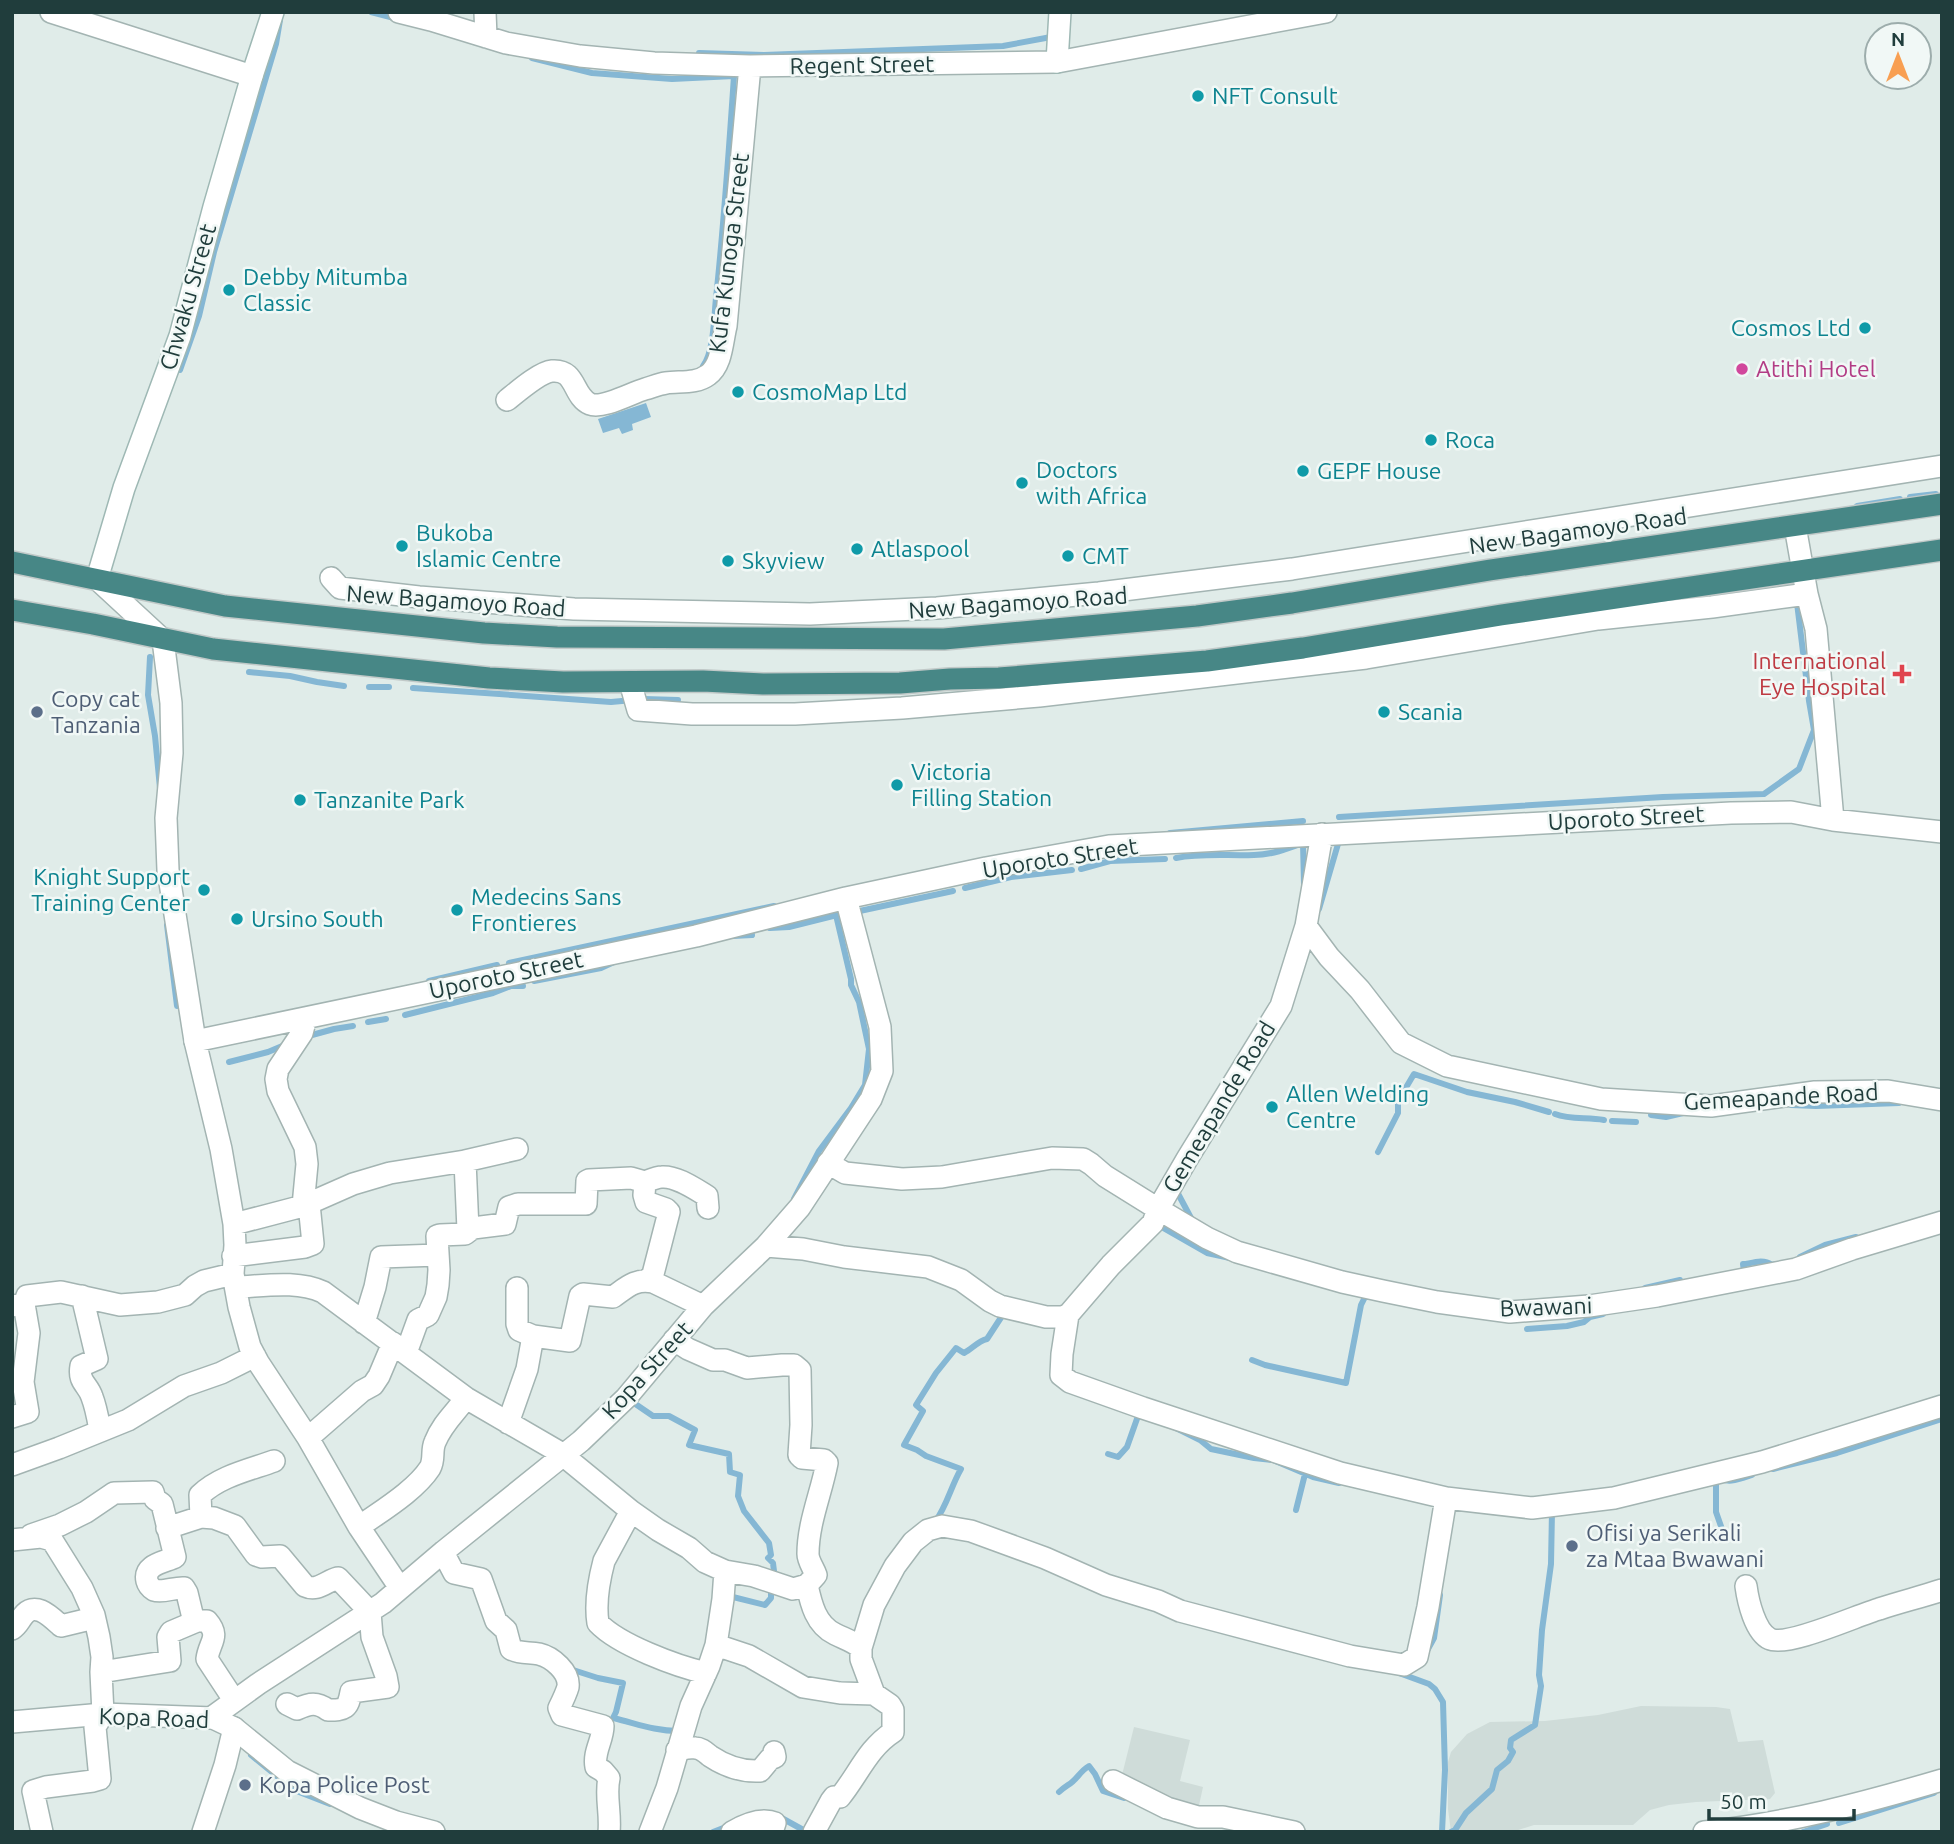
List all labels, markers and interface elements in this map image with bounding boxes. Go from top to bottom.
north arrow [1863,21,1933,91]
text: N [1891,28,1905,50]
street label: Regent Street [790,51,934,78]
place label: NFT Consult [1212,83,1338,108]
marker: NFT Consult [1190,88,1206,104]
street label: Kufa Kunoga Street [704,152,753,354]
street label: Chwaku Street [155,221,220,373]
place label: Debby Mitumba Classic [243,264,408,315]
marker: Debby Mitumba Classic [221,282,237,298]
place label: Cosmos Ltd [1731,315,1851,340]
marker: Cosmos Ltd [1857,320,1873,336]
place label: Atithi Hotel [1756,356,1876,381]
marker: Atithi Hotel [1734,361,1750,377]
place label: CosmoMap Ltd [752,379,908,404]
marker: CosmoMap Ltd [730,384,746,400]
place label: Roca [1445,427,1495,452]
marker: Roca [1423,432,1439,448]
place label: Doctors with Africa [1036,457,1147,508]
place label: GEPF House [1317,458,1442,483]
marker: GEPF House [1295,463,1311,479]
marker: Doctors with Africa [1014,475,1030,491]
street label: New Bagamoyo Road [1467,503,1688,558]
place label: Bukoba Islamic Centre [416,520,562,571]
place label: Atlaspool [871,536,969,561]
marker: Bukoba Islamic Centre [394,538,410,554]
marker: Atlaspool [849,541,865,557]
place label: CMT [1082,543,1129,568]
place label: Skyview [742,548,825,573]
marker: CMT [1060,548,1076,564]
marker: Skyview [720,553,736,569]
street label: New Bagamoyo Road [346,580,567,621]
street label: New Bagamoyo Road [907,582,1128,623]
place label: International Eye Hospital [1753,648,1886,699]
marker: International Eye Hospital [1892,664,1912,684]
place label: Copy cat Tanzania [51,686,141,737]
place label: Scania [1398,699,1463,724]
marker: Copy cat Tanzania [29,704,45,720]
marker: Scania [1376,704,1392,720]
place label: Victoria Filling Station [911,759,1052,810]
marker: Victoria Filling Station [889,777,905,793]
place label: Tanzanite Park [314,787,465,812]
marker: Tanzanite Park [292,792,308,808]
street label: Uporoto Street [1547,801,1705,834]
street label: Uporoto Street [981,833,1139,882]
place label: Knight Support Training Center [31,864,190,915]
marker: Knight Support Training Center [196,882,212,898]
place label: Medecins Sans Frontieres [471,884,622,935]
marker: Medecins Sans Frontieres [449,902,465,918]
place label: Ursino South [251,906,384,931]
marker: Ursino South [229,911,245,927]
street label: Uporoto Street [427,946,585,1003]
street label: Gemeapande Road [1158,1017,1280,1197]
street label: Gemeapande Road [1683,1079,1879,1114]
place label: Allen Welding Centre [1286,1081,1429,1132]
marker: Allen Welding Centre [1264,1099,1280,1115]
street label: Bwawani [1499,1292,1593,1321]
street label: Kopa Street [597,1316,697,1423]
place label: Ofisi ya Serikali za Mtaa Bwawani [1586,1520,1764,1571]
marker: Ofisi ya Serikali za Mtaa Bwawani [1564,1538,1580,1554]
street label: Kopa Road [98,1703,210,1732]
place label: Kopa Police Post [259,1772,430,1797]
marker: Kopa Police Post [237,1777,253,1793]
scale bar [1709,1778,1854,1822]
text: 50 m [1720,1789,1767,1813]

